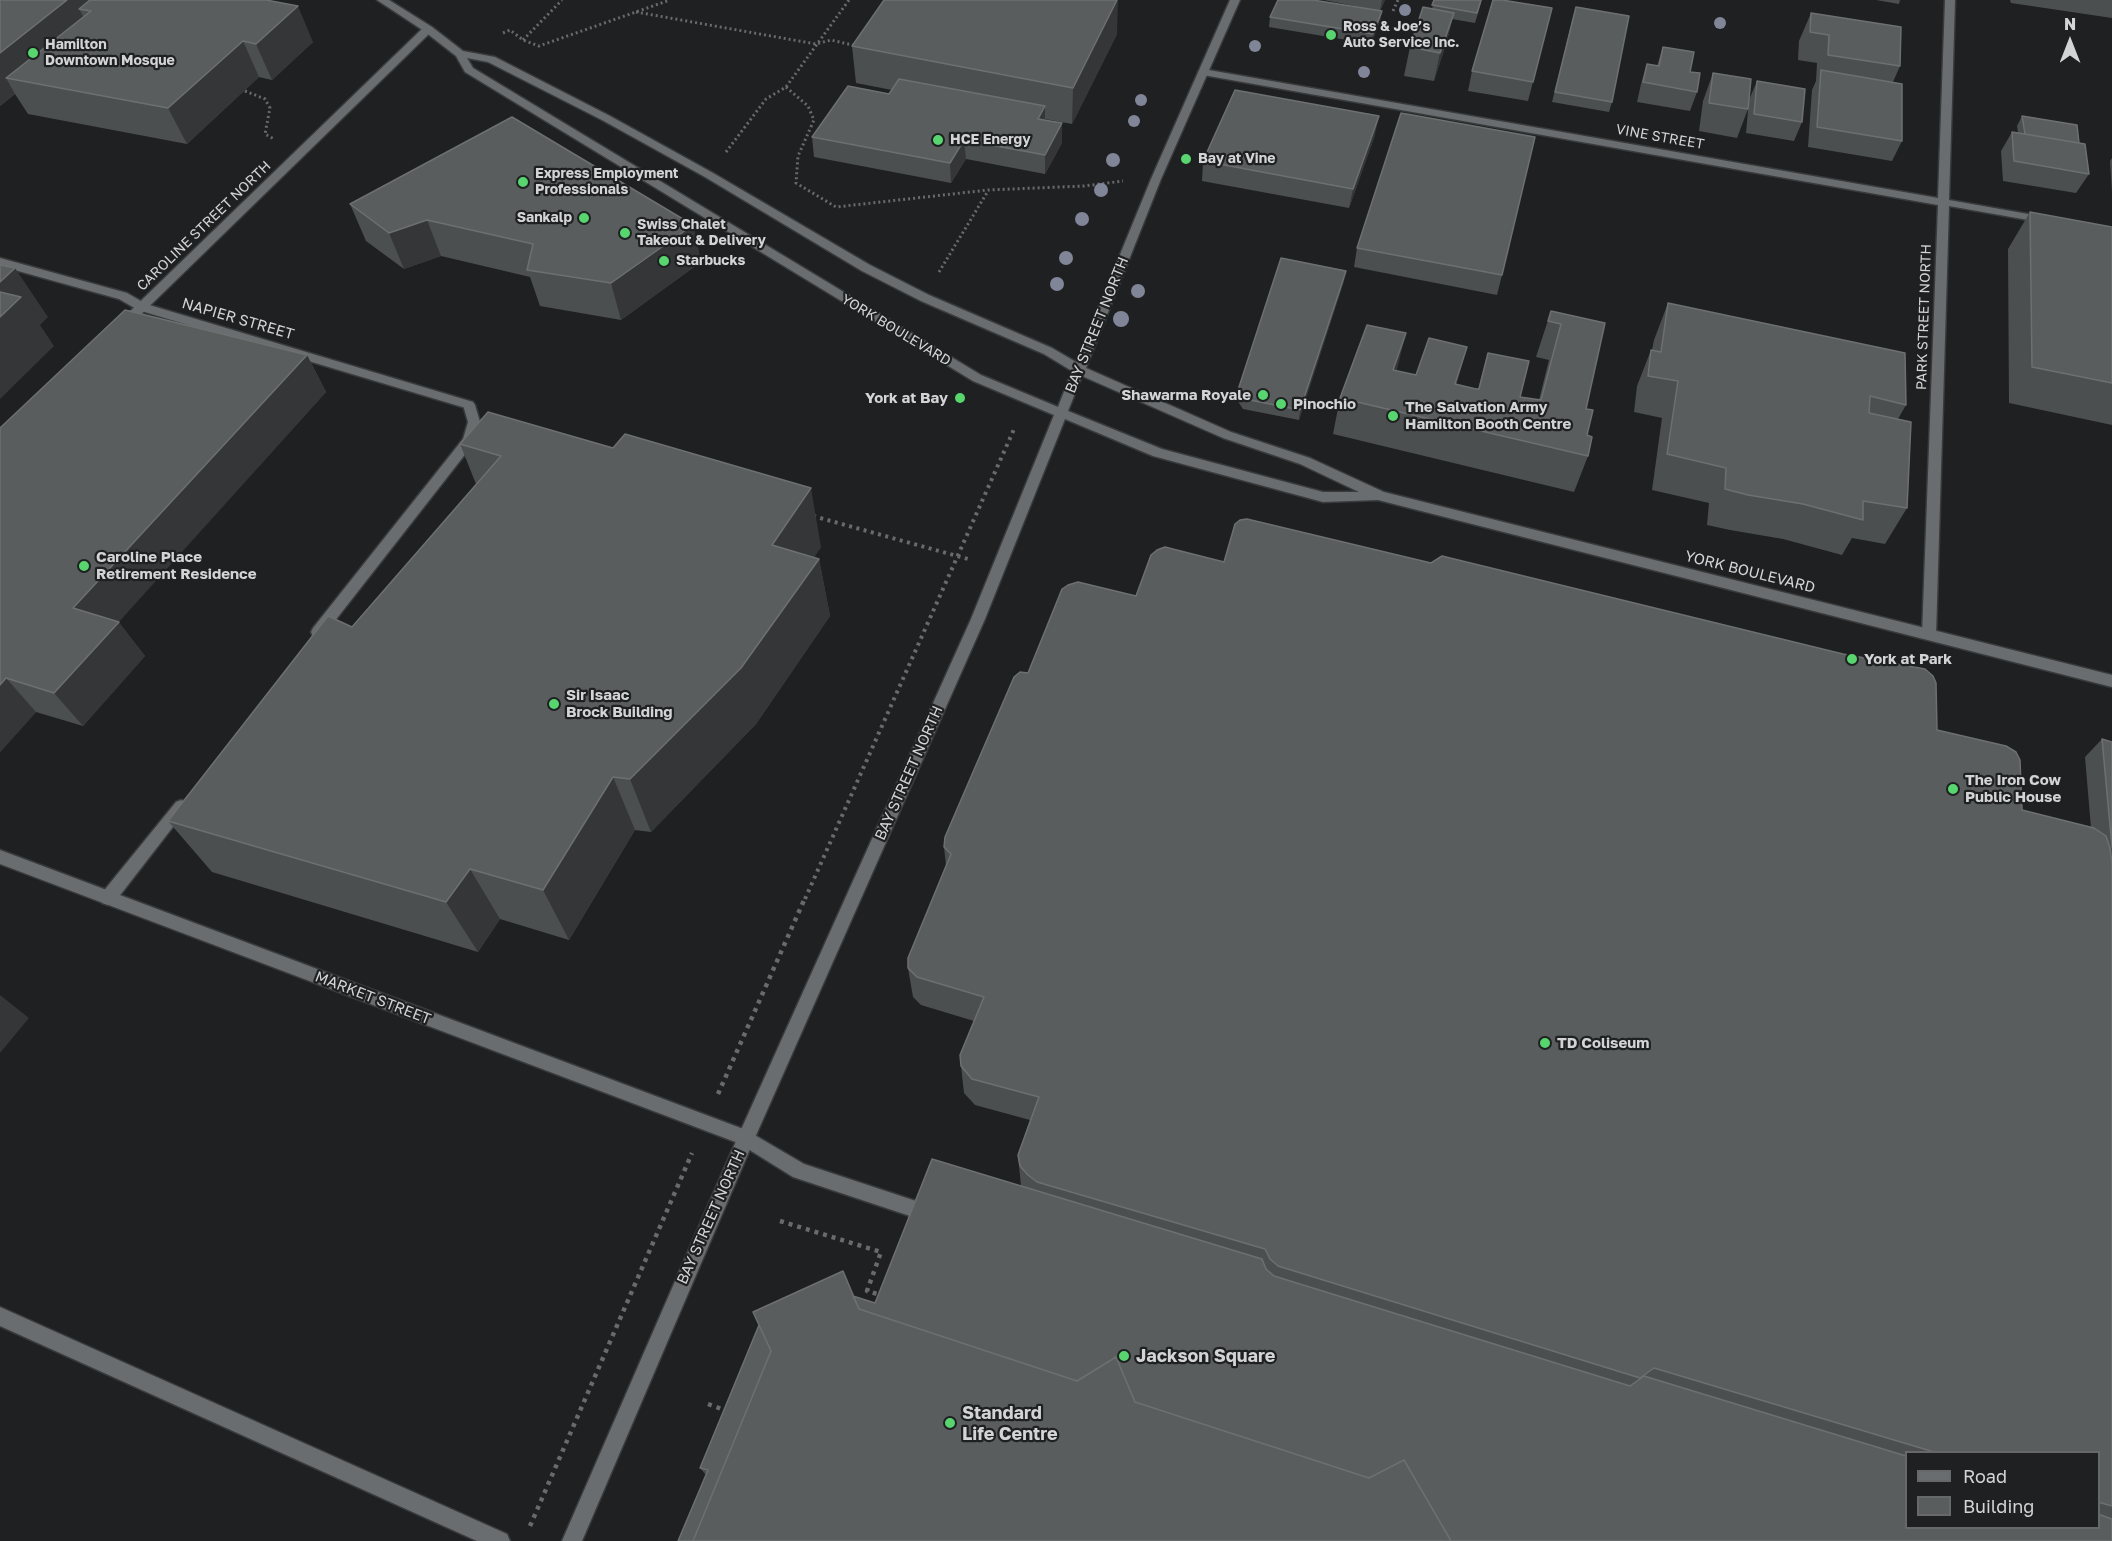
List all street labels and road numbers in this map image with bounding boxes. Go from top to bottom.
street label: VINE STREET [1615,121,1705,153]
street label: CAROLINE STREET NORTH [134,158,274,294]
street label: PARK STREET NORTH [1913,244,1935,390]
street label: BAY STREET NORTH [1061,254,1133,396]
street label: YORK BOULEVARD [838,291,954,369]
street label: NAPIER STREET [180,294,296,344]
street label: YORK BOULEVARD [1683,547,1817,597]
street label: BAY STREET NORTH [871,703,947,843]
street label: MARKET STREET [313,968,433,1028]
street label: BAY STREET NORTH [673,1147,749,1287]

